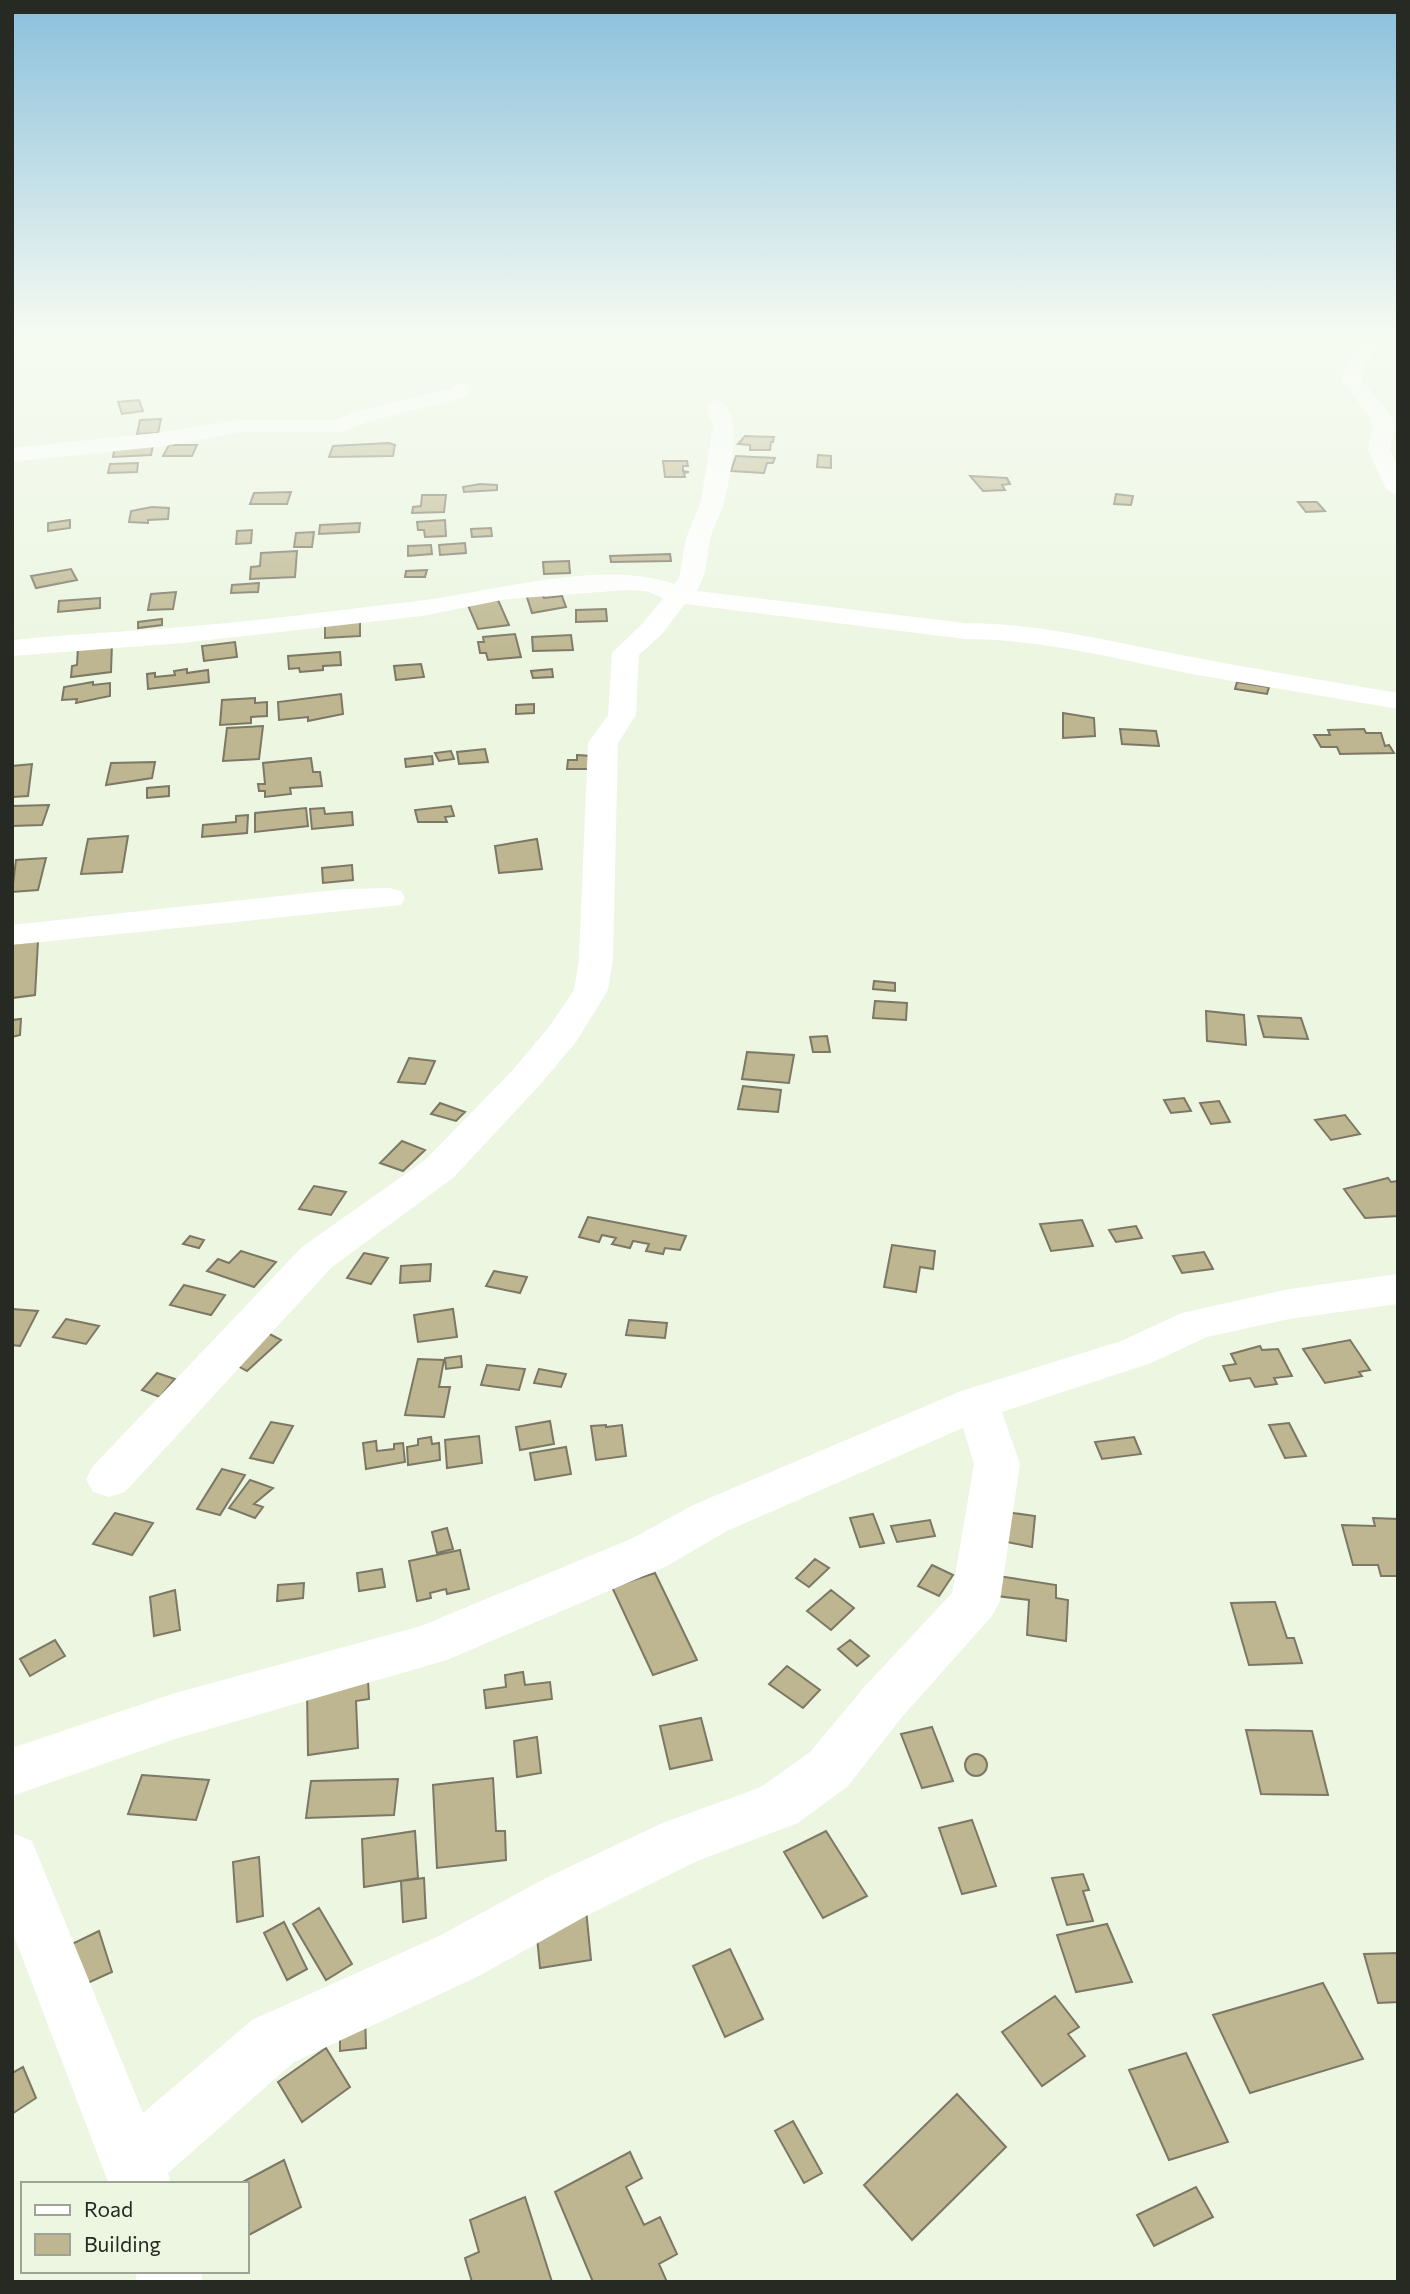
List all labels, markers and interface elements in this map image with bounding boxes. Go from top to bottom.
legend [21,2182,248,2273]
text: Road [84,2196,133,2221]
text: Building [84,2231,161,2256]

